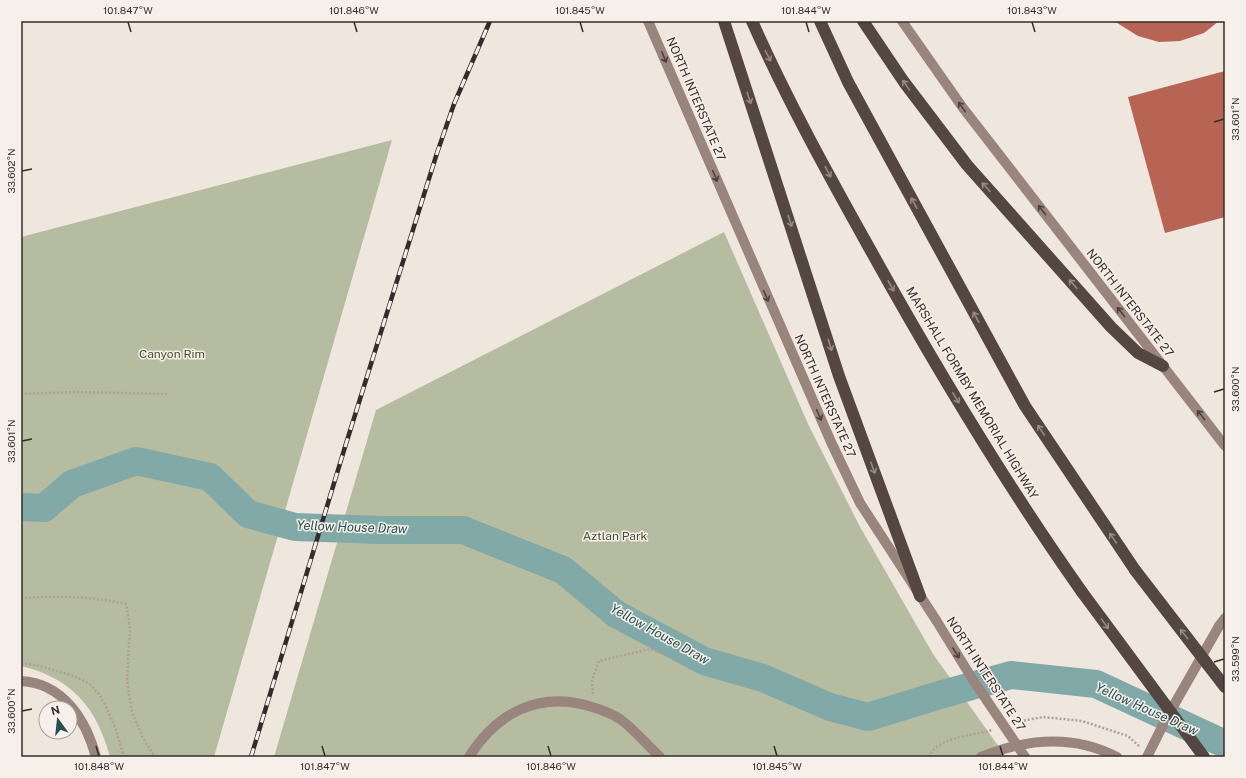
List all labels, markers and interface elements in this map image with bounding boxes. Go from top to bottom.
text: 101.847°W [103,4,153,16]
text: 101.846°W [329,4,379,16]
text: 101.845°W [555,4,605,16]
text: 101.844°W [781,4,831,16]
text: 101.843°W [1007,4,1057,16]
street label: NORTH INTERSTATE 27 [664,35,728,163]
one-way arrow [660,50,668,62]
one-way arrow [765,50,773,62]
one-way arrow [902,80,910,91]
one-way arrow [746,92,754,104]
text: 33.601°N [1229,97,1241,141]
one-way arrow [958,101,966,112]
text: 33.602°N [5,148,17,194]
one-way arrow [825,165,832,177]
one-way arrow [711,170,719,182]
one-way arrow [982,182,991,192]
one-way arrow [910,197,917,209]
one-way arrow [1038,204,1046,215]
one-way arrow [787,215,794,228]
street label: NORTH INTERSTATE 27 [1083,246,1177,360]
one-way arrow [1068,279,1077,289]
one-way arrow [887,280,895,292]
street label: MARSHALL FORMBY MEMORIAL HIGHWAY [903,284,1041,502]
one-way arrow [763,289,771,301]
one-way arrow [1117,307,1126,318]
one-way arrow [972,311,980,323]
street label: NORTH INTERSTATE 27 [791,332,859,460]
one-way arrow [827,339,834,352]
park label: Canyon Rim [139,347,205,361]
text: 33.600°N [1229,366,1241,412]
one-way arrow [952,392,960,403]
one-way arrow [815,408,823,420]
one-way arrow [1197,410,1205,421]
text: 33.601°N [5,419,17,463]
one-way arrow [1037,424,1045,435]
one-way arrow [870,461,878,473]
water label: Yellow House Draw [296,518,408,536]
park label: Aztlan Park [583,529,648,543]
one-way arrow [1109,533,1117,544]
water label: Yellow House Draw [608,601,712,668]
street label: NORTH INTERSTATE 27 [944,614,1028,734]
one-way arrow [1101,618,1109,629]
one-way arrow [1180,629,1188,640]
text: 33.599°N [1229,636,1241,682]
one-way arrow [953,647,961,659]
water label: Yellow House Draw [1093,680,1201,739]
text: 33.600°N [5,688,17,734]
north arrow [38,700,78,740]
text: N [50,703,61,717]
text: 101.848°W [74,760,124,772]
text: 101.847°W [300,760,350,772]
text: 101.846°W [526,760,576,772]
text: 101.845°W [752,760,802,772]
text: 101.844°W [978,760,1028,772]

